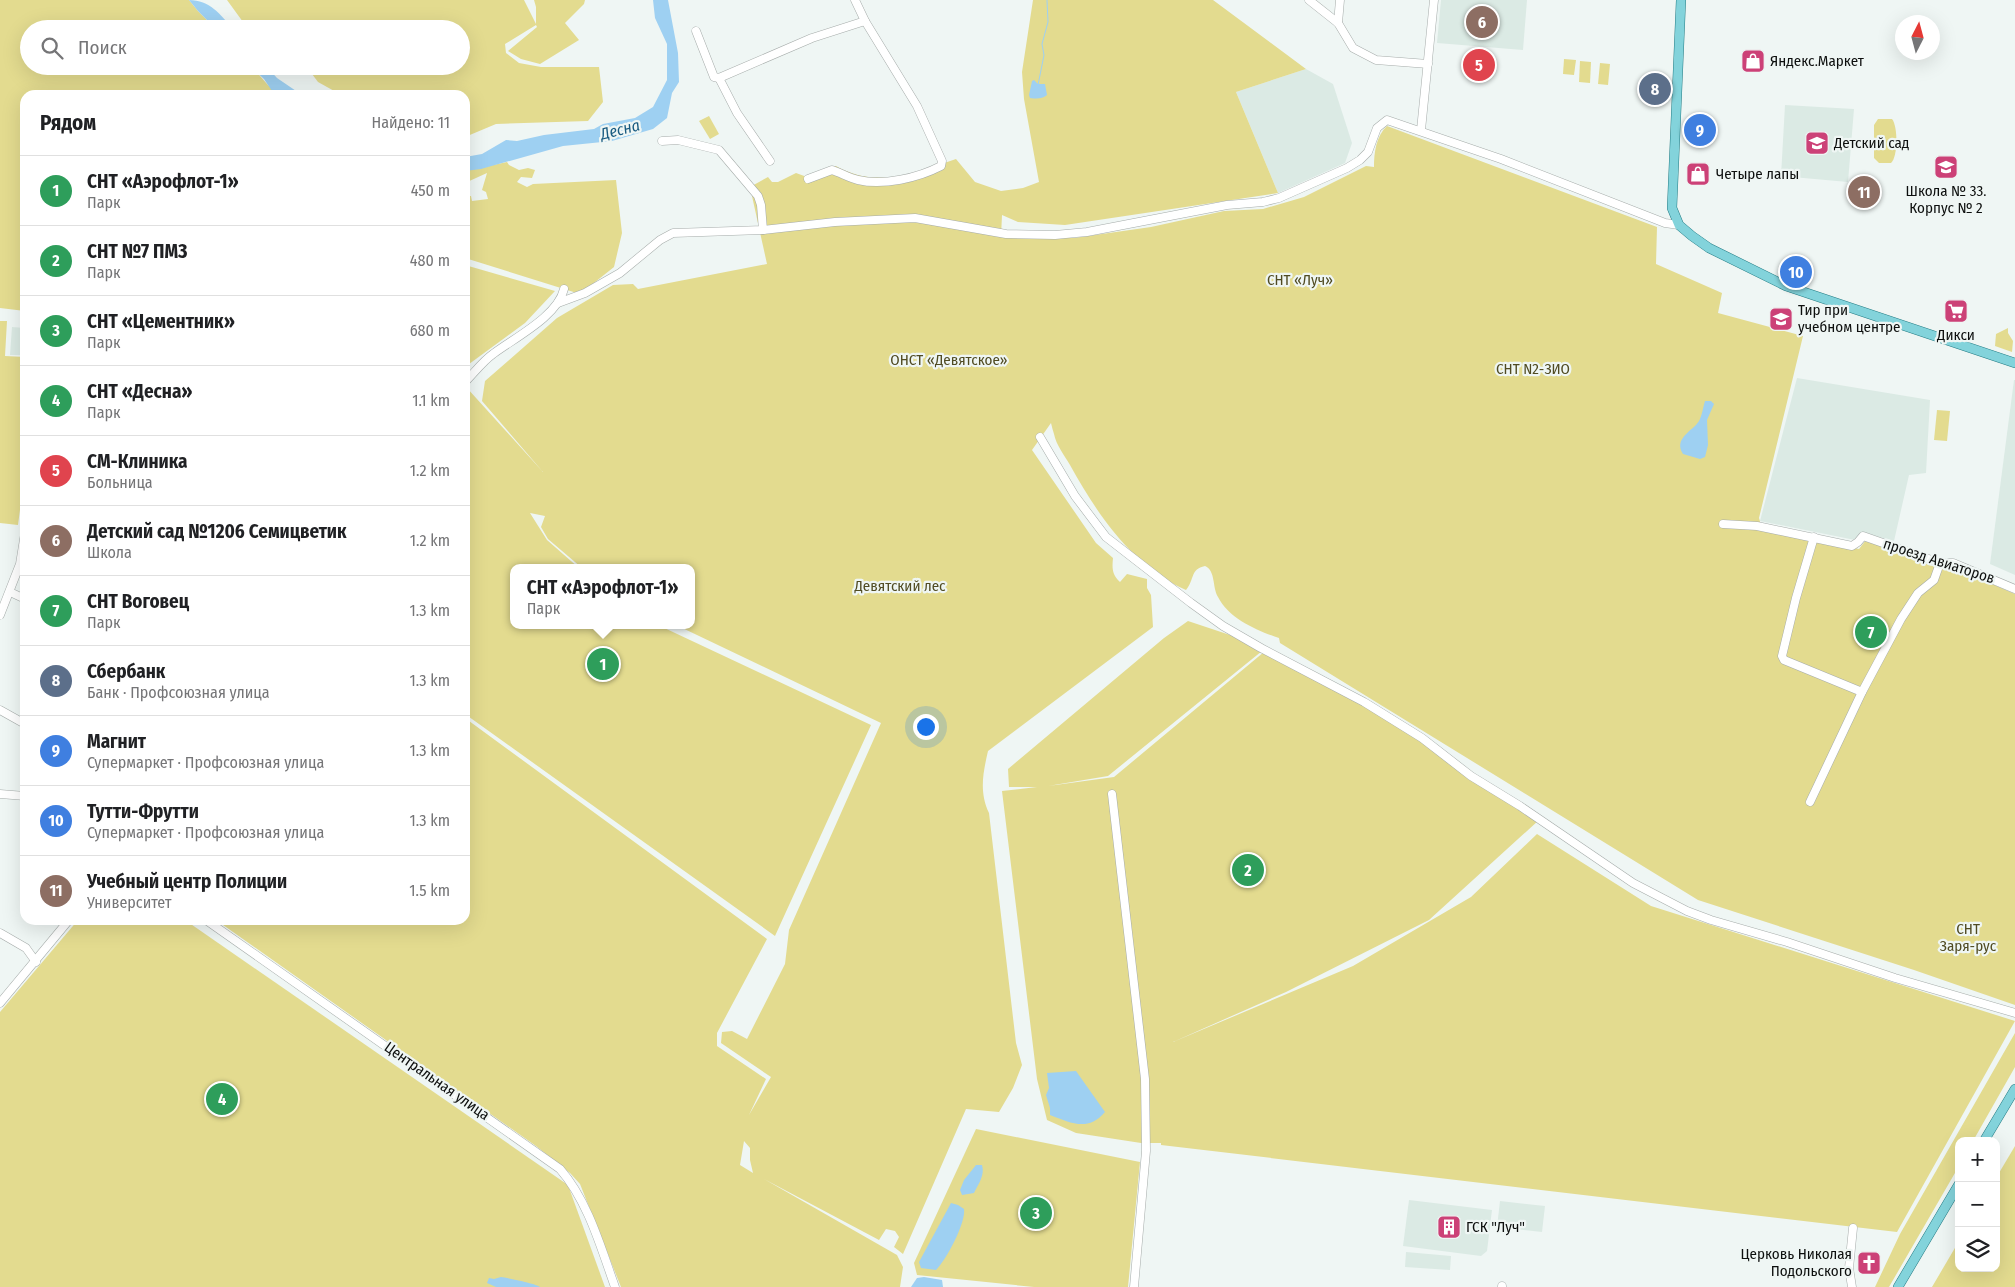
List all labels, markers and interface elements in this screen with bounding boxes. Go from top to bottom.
pin: 6 [1466,3,1498,41]
north arrow [1895,15,1940,60]
search box [20,20,470,75]
icon: search [38,34,66,62]
text: Поиск [78,36,127,59]
pin: 5 [1463,46,1495,84]
shop icon: Яндекс.Маркет [1740,48,1766,74]
place label: Яндекс.Маркет [1770,52,1865,70]
pin: 8 [1639,70,1671,108]
text: Рядом [40,110,96,136]
pin: 9 [1684,111,1716,149]
text: Найдено: 11 [372,113,450,132]
water label: Десна [596,115,642,144]
school or university icon: Детский сад [1804,130,1830,156]
place label: Детский сад [1833,134,1909,152]
school or university icon: Школа № 33. Корпус № 2 [1933,154,1959,180]
shop icon: Четыре лапы [1685,161,1711,187]
place label: Четыре лапы [1716,165,1799,183]
text: СНТ «Аэрофлот-1» [87,170,239,193]
pin: 11 [1848,173,1880,211]
text: 1 [53,181,59,200]
text: 450 m [411,181,450,200]
place label: Школа № 33. Корпус № 2 [1906,182,1986,217]
text: Парк [87,193,121,212]
text: СНТ №7 ПМЗ [87,240,187,263]
text: 2 [52,251,60,270]
text: 480 m [410,251,450,270]
pin: 10 [1780,253,1812,291]
text: Парк [87,263,121,282]
park label: СНТ «Луч» [1267,271,1333,289]
supermarket icon: Дикси [1943,298,1969,324]
place label: Тир при учебном центре [1798,301,1901,336]
school or university icon: Тир при учебном центре [1768,306,1794,332]
text: СНТ «Цементник» [87,310,235,333]
text: 3 [52,321,60,340]
text: 680 m [410,321,450,340]
place label: Дикси [1936,326,1975,344]
text: Парк [87,333,121,352]
park label: ОНСТ «Девятское» [890,351,1008,369]
park label: СНТ N2-ЗИО [1496,360,1570,378]
text: СНТ «Десна» [87,380,193,403]
text: 4 [52,391,60,410]
text: 1.1 km [412,391,450,410]
text: Парк [87,403,121,422]
text: СМ-Клиника [87,450,187,473]
text: 5 [52,461,60,480]
text: 1.2 km [410,461,450,480]
text: Больница [87,473,153,492]
text: Детский сад №1206 Семицветик [87,520,347,543]
text: 6 [52,531,60,550]
text: 1.2 km [410,531,450,550]
street label: проезд Авиаторов [1881,535,1997,587]
text: Школа [87,543,132,562]
popup [510,564,695,629]
text: СНТ «Аэрофлот-1» [527,576,678,599]
park label: Девятский лес [853,577,946,595]
text: СНТ Воговец [87,590,189,613]
text: Парк [527,599,560,618]
text: 7 [53,601,59,620]
text: 1.3 km [409,601,450,620]
text: Парк [87,613,121,632]
pin: 7 [1855,613,1887,651]
pin: 1 [587,645,619,683]
text: Сбербанк [87,660,165,683]
text: 8 [52,671,60,690]
text: 1.3 km [409,671,450,690]
text: Банк · Профсоюзная улица [87,683,270,702]
your location [913,714,939,740]
text: Магнит [87,730,146,753]
text: 9 [52,741,60,760]
text: 1.3 km [409,741,450,760]
text: Супермаркет · Профсоюзная улица [87,753,324,772]
text: Тутти-Фрутти [87,800,199,823]
text: 10 [48,811,64,830]
text: 1.3 km [409,811,450,830]
text: Супермаркет · Профсоюзная улица [87,823,324,842]
pin: 2 [1232,851,1264,889]
text: Учебный центр Полиции [87,870,287,893]
text: 11 [49,881,63,900]
text: 1.5 km [409,881,450,900]
text: Университет [87,893,171,912]
park label: СНТ Заря-рус [1940,920,1997,955]
street label: Центральная улица [381,1038,493,1124]
pin: 4 [206,1080,238,1118]
map controls [1955,1137,2000,1272]
button: + [1955,1137,2000,1182]
button: − [1955,1182,2000,1227]
pin: 3 [1020,1194,1052,1232]
building icon: ГСК "Луч" [1436,1214,1462,1240]
place label: ГСК "Луч" [1466,1218,1525,1236]
button: layers [1955,1227,2000,1272]
place label: Церковь Николая Подольского [1740,1245,1852,1280]
church icon: Церковь Николая Подольского [1856,1250,1882,1276]

